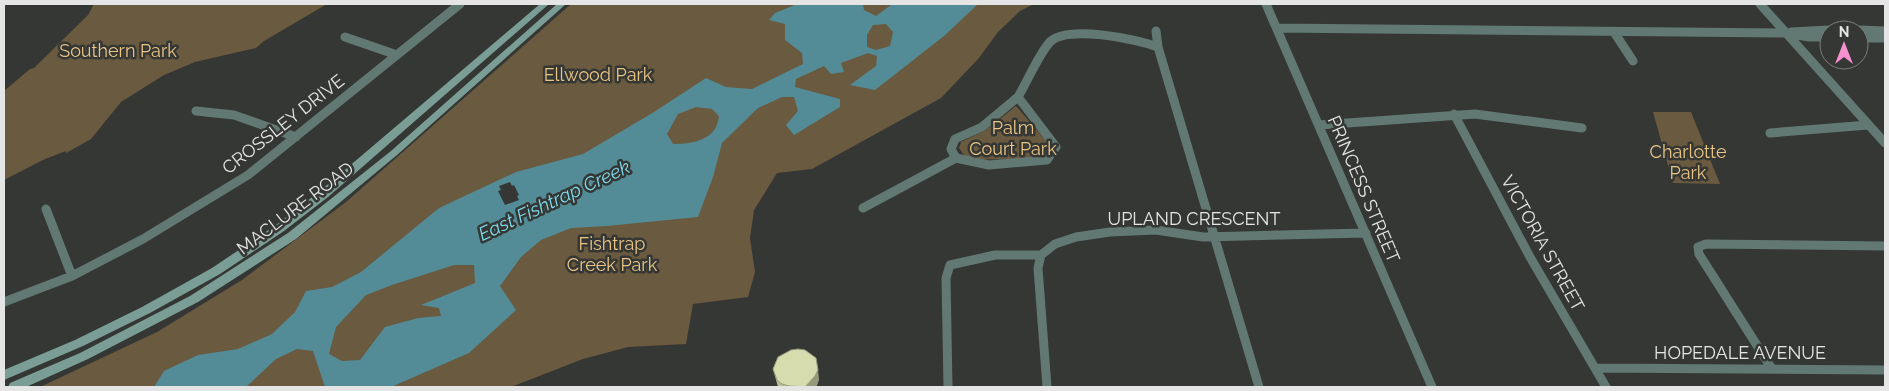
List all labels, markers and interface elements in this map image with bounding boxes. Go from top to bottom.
north arrow [1819,20,1869,70]
text: N [1839,24,1849,40]
park label: Southern Park [59,40,177,61]
park label: Ellwood Park [544,64,653,85]
street label: CROSSLEY DRIVE [218,70,348,178]
street label: PRINCESS STREET [1324,112,1404,266]
park label: Palm Court Park [969,117,1057,159]
park label: Charlotte Park [1650,141,1727,183]
water label: East Fishtrap Creek [475,155,633,245]
street label: MACLURE ROAD [233,157,358,259]
street label: VICTORIA STREET [1497,171,1589,315]
street label: UPLAND CRESCENT [1108,208,1280,229]
park label: Fishtrap Creek Park [567,233,658,275]
street label: HOPEDALE AVENUE [1654,342,1826,363]

